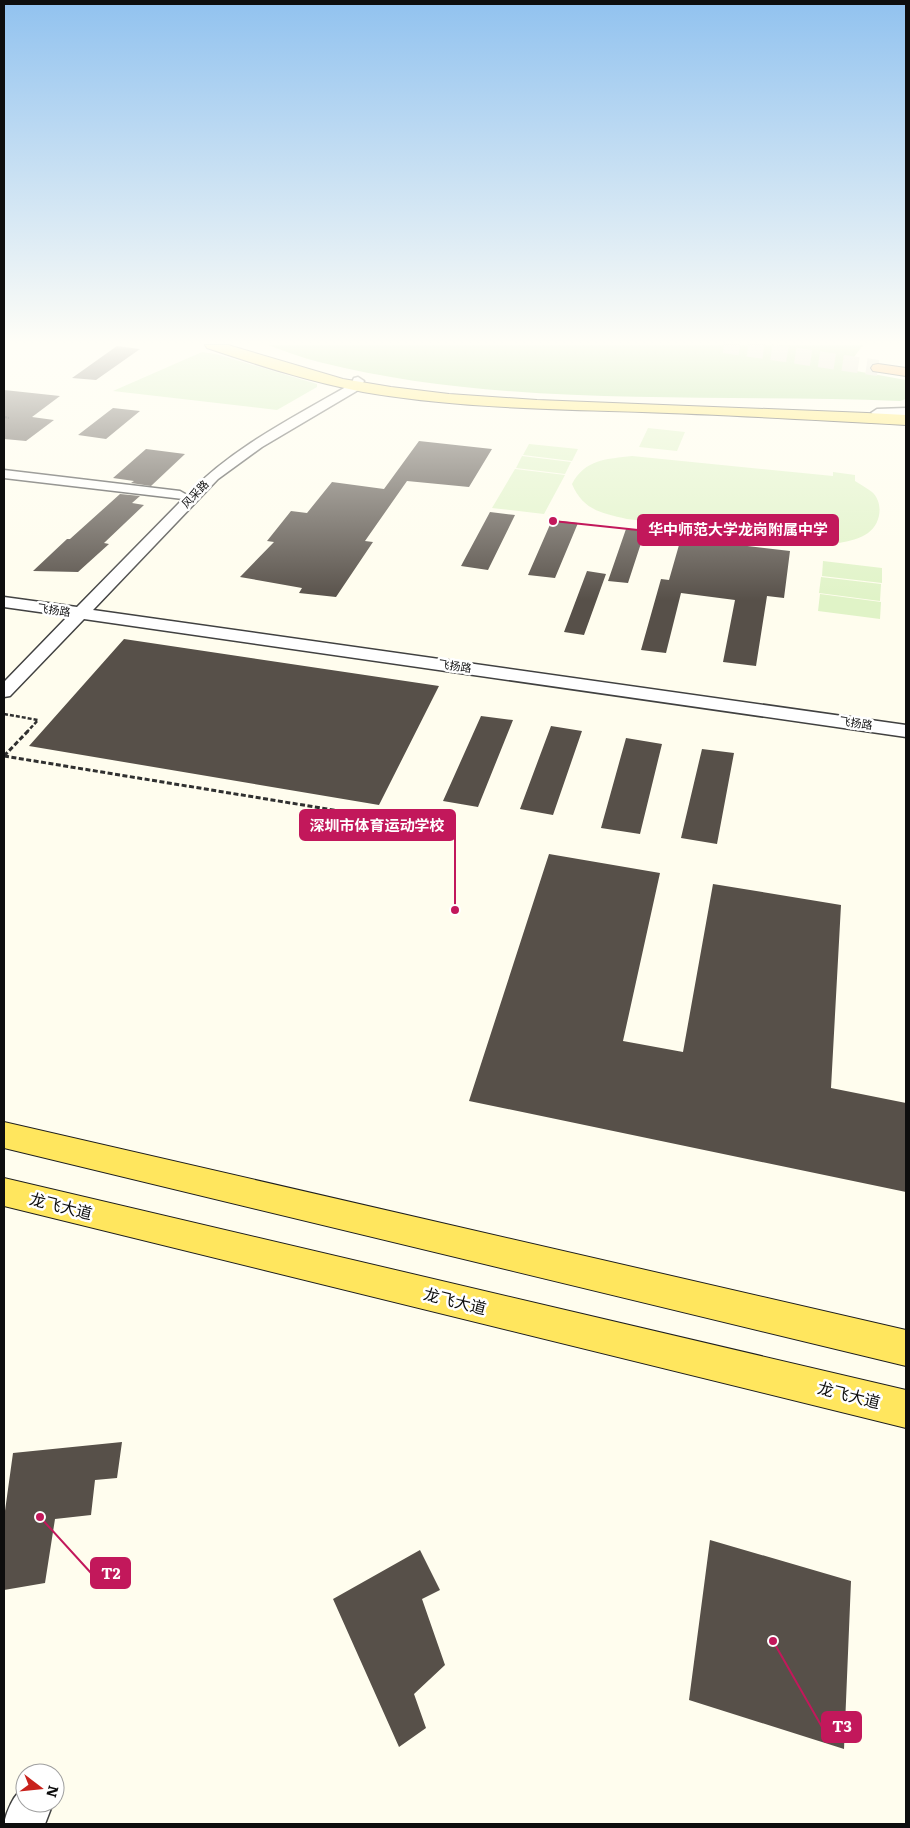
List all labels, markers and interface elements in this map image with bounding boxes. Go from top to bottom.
street label: 风采路 [177,476,211,511]
callout: 华中师范大学龙岗附属中学 [638,515,838,545]
text: 华中师范大学龙岗附属中学 [648,517,828,540]
street label: 飞扬路 [37,599,72,619]
street label: 飞扬路 [438,655,473,675]
street label: 飞扬路 [839,712,874,732]
callout: 深圳市体育运动学校 [300,810,455,840]
text: 深圳市体育运动学校 [309,813,445,836]
street label: 龙飞大道 [27,1186,95,1224]
street label: 龙飞大道 [421,1281,489,1319]
street label: 龙飞大道 [815,1375,883,1413]
callout: T2 [91,1558,130,1588]
text: T2 [101,1561,121,1584]
callout: T3 [822,1712,861,1742]
text: T3 [832,1714,852,1737]
north arrow [15,1763,65,1813]
text: N [42,1783,65,1801]

